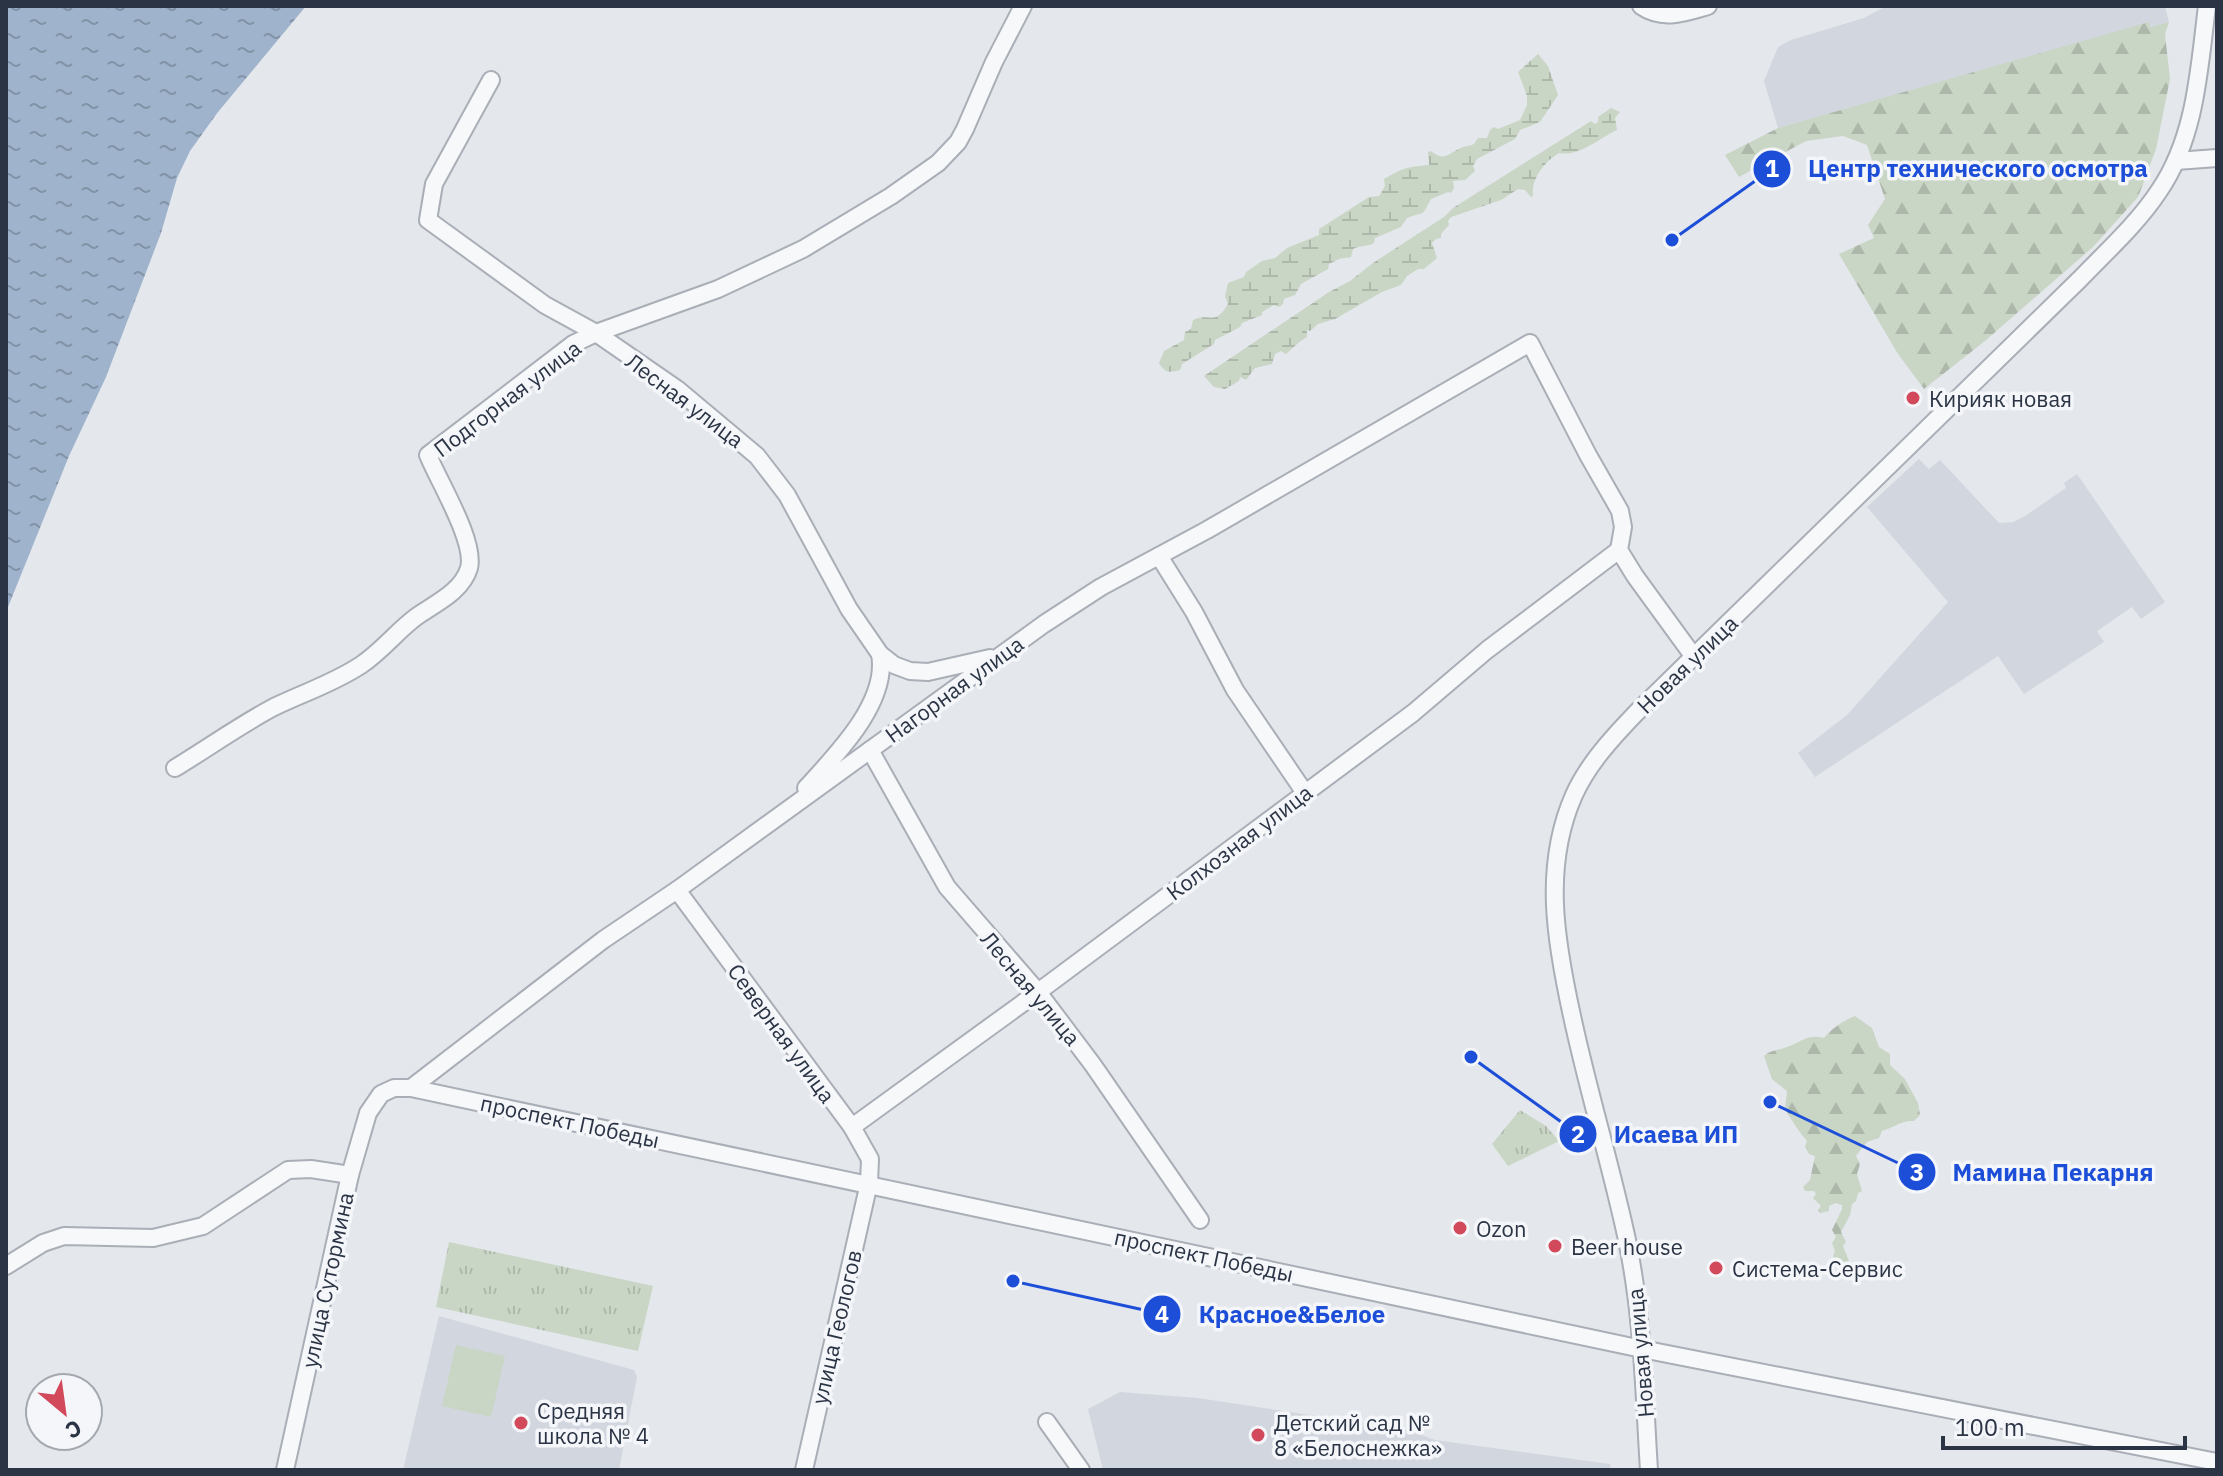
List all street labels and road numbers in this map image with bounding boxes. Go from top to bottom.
street label: Подгорная улица [427,333,587,463]
street label: Лесная улица [620,346,750,454]
street label: Новая улица [1630,608,1744,719]
street label: Нагорная улица [879,629,1029,749]
street label: Колхозная улица [1160,778,1318,906]
street label: Лесная улица [975,925,1088,1051]
street label: Северная улица [722,958,842,1109]
street label: проспект Победы [478,1088,662,1154]
street label: улица Сутормина [294,1189,360,1371]
street label: проспект Победы [1112,1222,1296,1288]
street label: улица Геологов [804,1247,868,1407]
street label: Новая улица [1620,1287,1660,1419]

